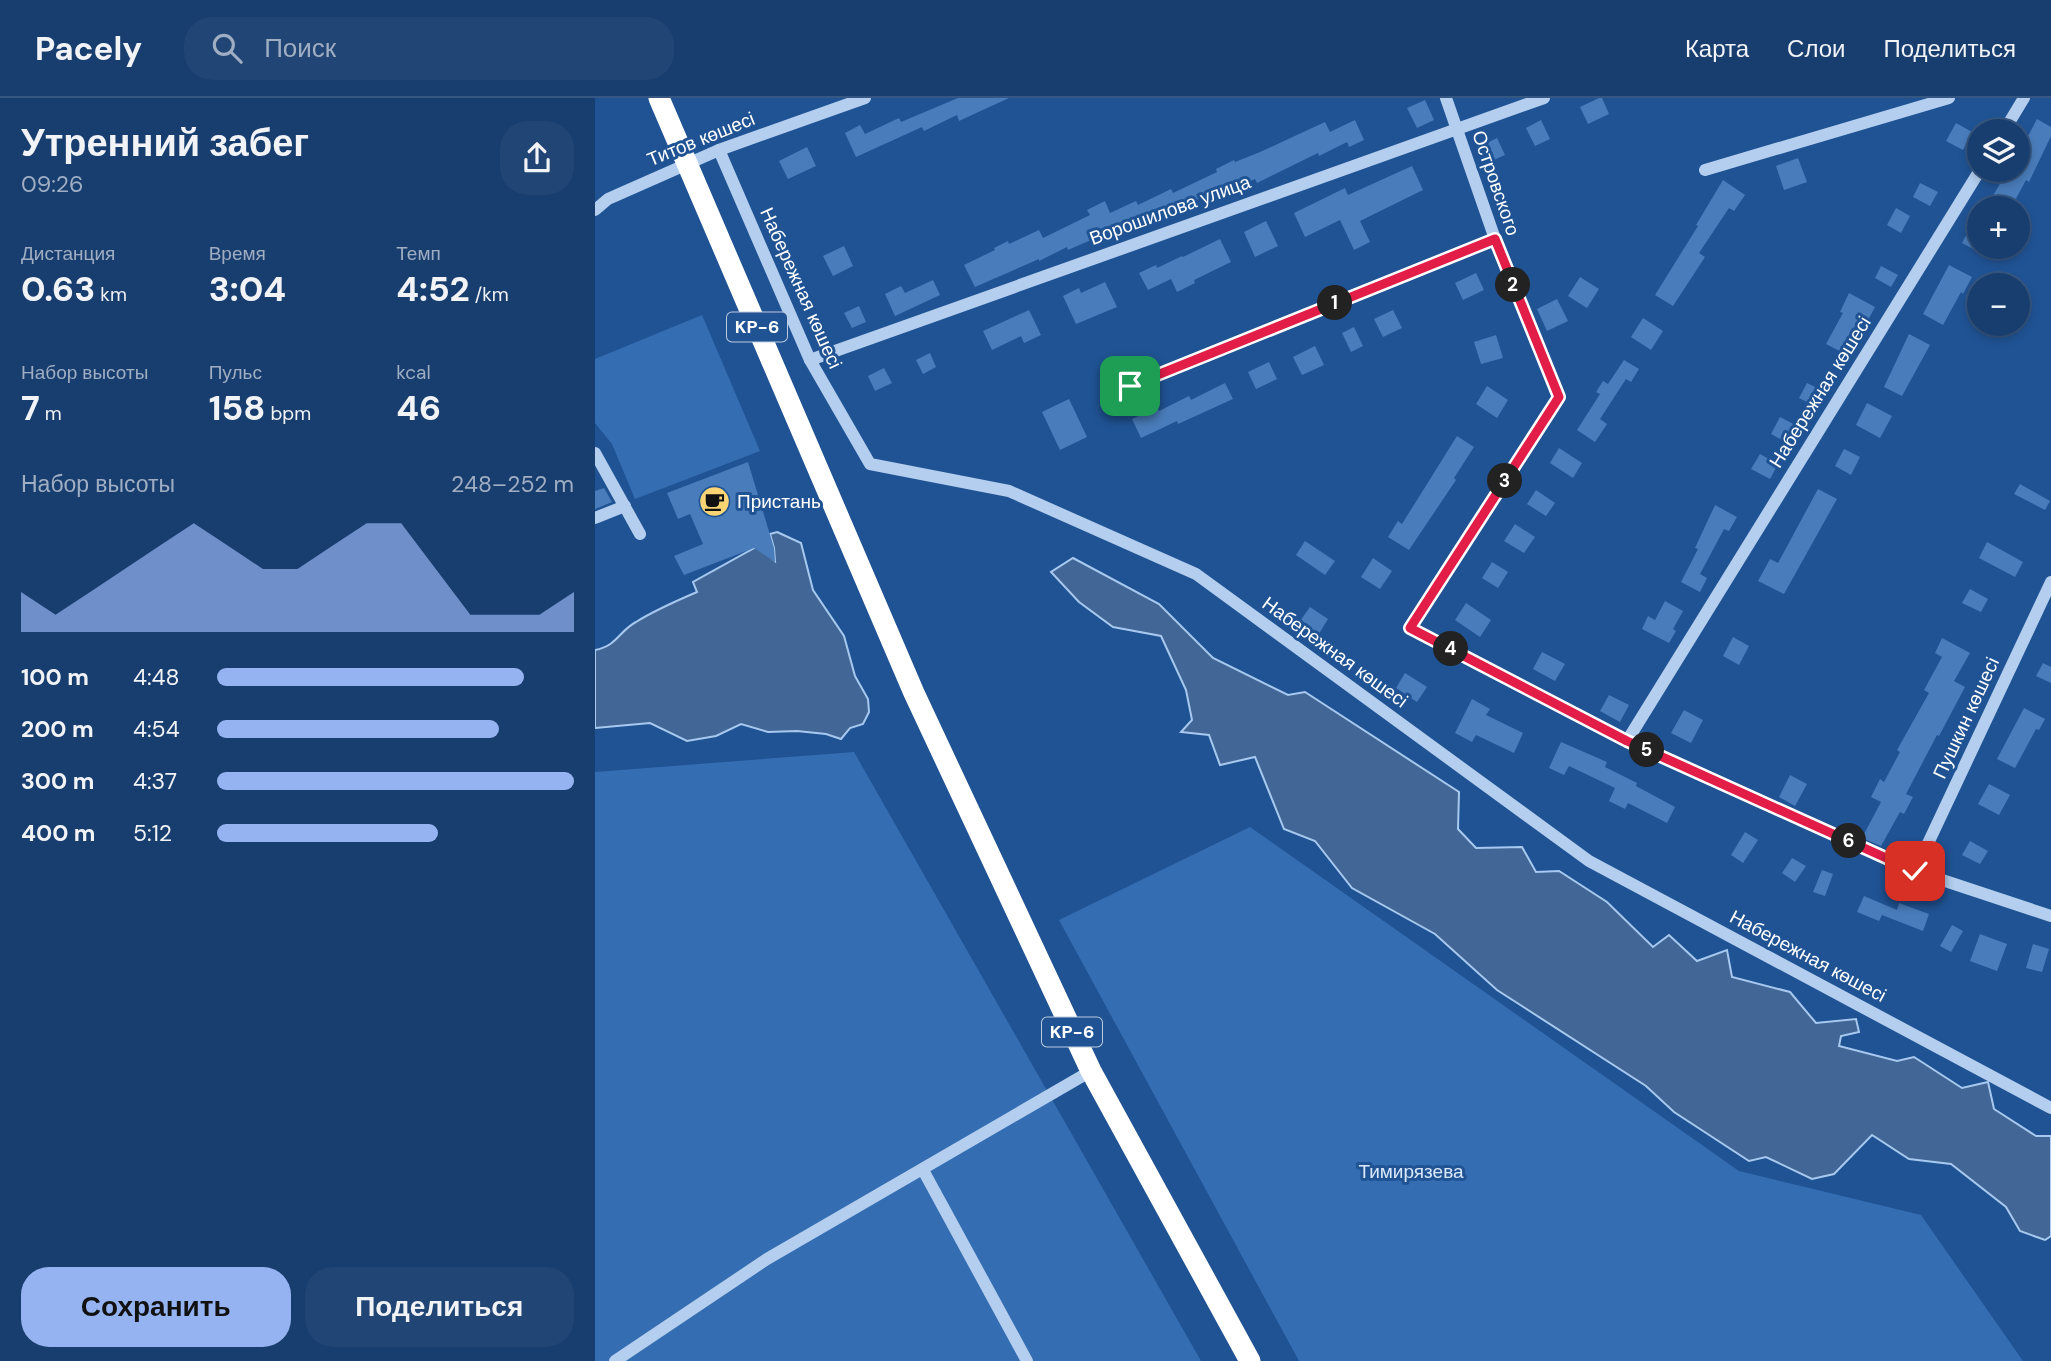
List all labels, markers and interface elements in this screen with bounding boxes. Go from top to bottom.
search box [184,17,674,80]
text: Pacely [35,27,142,70]
icon: search [208,29,246,67]
text: Поиск [264,31,336,65]
text: Карта [1685,33,1749,64]
text: Слои [1787,33,1845,64]
text: Поделиться [1883,33,2016,64]
street label: Титов көшесі [643,106,759,172]
text: Утренний забег [21,118,309,168]
map controls [1967,119,2030,336]
button: layers [1967,119,2030,182]
button: share [500,121,574,195]
street label: Островского [1466,127,1526,239]
text: 09:26 [21,169,84,199]
street label: Ворошилова улица [1086,169,1254,251]
button: + [1967,196,2030,259]
street label: Набережная көшесі [754,203,848,373]
text: Дистанция [21,241,115,266]
text: Время [209,241,266,266]
text: Темп [396,241,441,266]
text: 0.63 [21,266,95,312]
text: 3:04 [209,266,286,312]
text: 4:52 [396,266,470,312]
pin: 2 [1495,268,1531,302]
text: 2 [1507,272,1518,297]
button: − [1967,273,2030,336]
text: km [95,282,127,307]
text: /km [470,282,509,307]
pin: 1 [1317,286,1353,320]
text: 1 [1331,290,1338,315]
road number: KP-6 [727,312,787,342]
street label: Набережная көшесі [1763,312,1877,472]
pin [1100,356,1160,416]
text: Набор высоты [21,360,148,385]
text: Пульс [209,360,262,385]
text: kcal [396,360,431,385]
icon: arrive [1111,367,1149,405]
text: 7 [21,385,40,431]
text: 158 [209,385,265,431]
text: 46 [396,385,441,431]
text: m [40,401,62,426]
text: bpm [265,401,311,426]
pin: 3 [1487,464,1523,498]
text: 3 [1499,468,1510,493]
text: Набор высоты [21,469,175,499]
text: 248–252 m [451,469,574,499]
cafe icon: Пристань [697,484,731,518]
place label: Пристань [737,489,821,514]
street label: Набережная көшесі [1257,591,1413,713]
pin: 4 [1433,632,1469,666]
text: 4 [1444,636,1457,661]
street label: Пушкин көшесі [1927,653,2005,783]
text: 100 m [21,662,89,692]
text: 4:48 [133,662,180,692]
text: 200 m [21,714,94,744]
text: 4:54 [133,714,180,744]
pin: 5 [1629,732,1665,768]
text: 5 [1641,737,1652,762]
text: 300 m [21,766,94,796]
text: 4:37 [133,766,177,796]
text: 400 m [21,818,95,848]
text: 5:12 [133,818,172,848]
pin: 6 [1831,824,1867,858]
text: 6 [1842,828,1855,853]
pin [1885,841,1945,901]
icon: check [1896,852,1934,890]
street label: Набережная көшесі [1725,904,1891,1008]
road number: KP-6 [1042,1017,1102,1046]
park label: Тимирязева [1358,1159,1464,1184]
button: Сохранить [21,1267,291,1347]
button: Поделиться [305,1267,574,1347]

